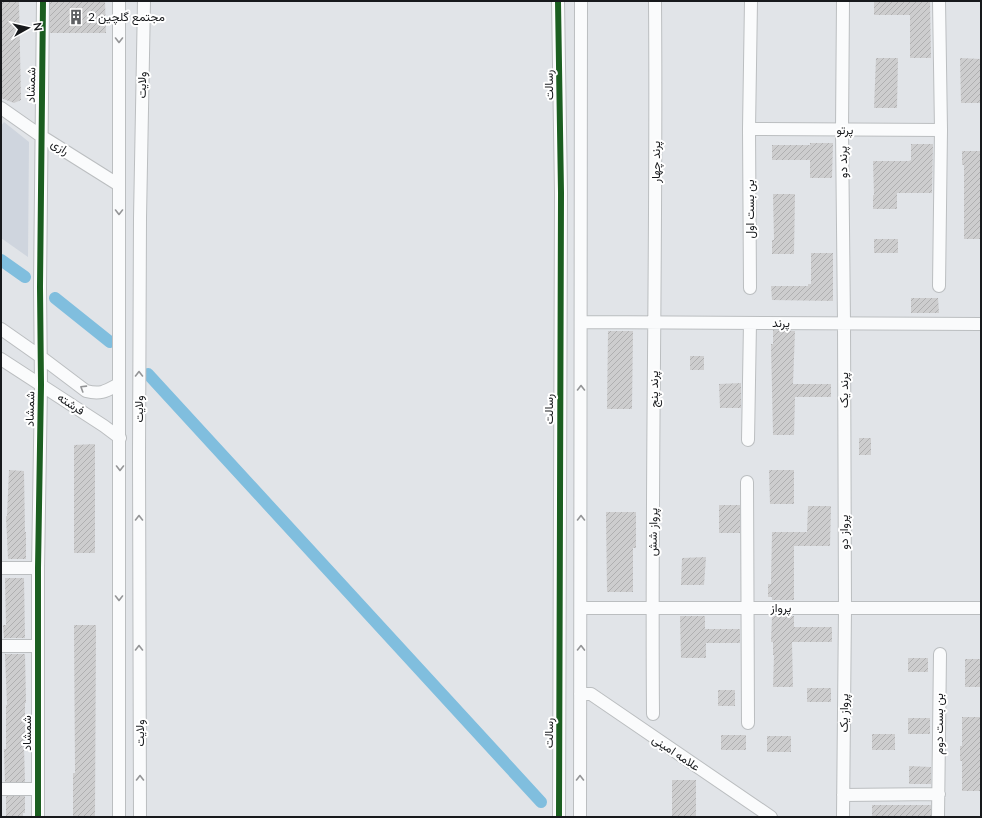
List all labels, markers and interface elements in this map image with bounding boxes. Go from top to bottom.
north arrow [8,8,48,48]
building icon: مجتمع گلچین 2 [67,8,85,26]
place label: مجتمع گلچین 2 [88,9,165,26]
text: N [31,21,45,32]
one-way arrow [115,37,123,43]
street label: شمشاد [23,67,38,103]
street label: رسالت [541,70,557,100]
street label: ولایت [134,71,150,99]
street label: پرتو [837,122,853,138]
street label: رازی [48,135,72,159]
street label: پرند چهار [648,141,664,184]
street label: پرند دو [835,146,851,178]
street label: بن بست اول [742,180,758,238]
one-way arrow [115,209,123,215]
street label: پرند [772,315,790,331]
one-way arrow [135,371,143,377]
street label: پرند پنج [646,371,663,407]
street label: پرند یک [836,372,852,408]
one-way arrow [80,385,87,393]
one-way arrow [577,385,585,391]
street label: فرشته [54,389,88,419]
street label: شمشاد [22,391,37,427]
street label: رسالت [541,394,557,424]
street label: ولایت [131,395,147,423]
one-way arrow [116,465,124,471]
street label: پرواز شش [645,508,661,556]
one-way arrow [135,515,143,521]
one-way arrow [577,515,585,521]
street label: پرواز دو [836,515,852,549]
one-way arrow [115,595,123,601]
street label: پرواز [770,600,791,616]
one-way arrow [135,645,143,651]
one-way arrow [576,645,585,651]
street label: پرواز یک [836,693,852,733]
street label: بن بست دوم [931,693,947,755]
street label: شمشاد [19,715,34,751]
street label: رسالت [541,718,557,748]
street label: ولایت [132,719,148,747]
street label: علامه امینی [649,731,703,775]
one-way arrow [136,775,144,781]
one-way arrow [576,775,584,781]

